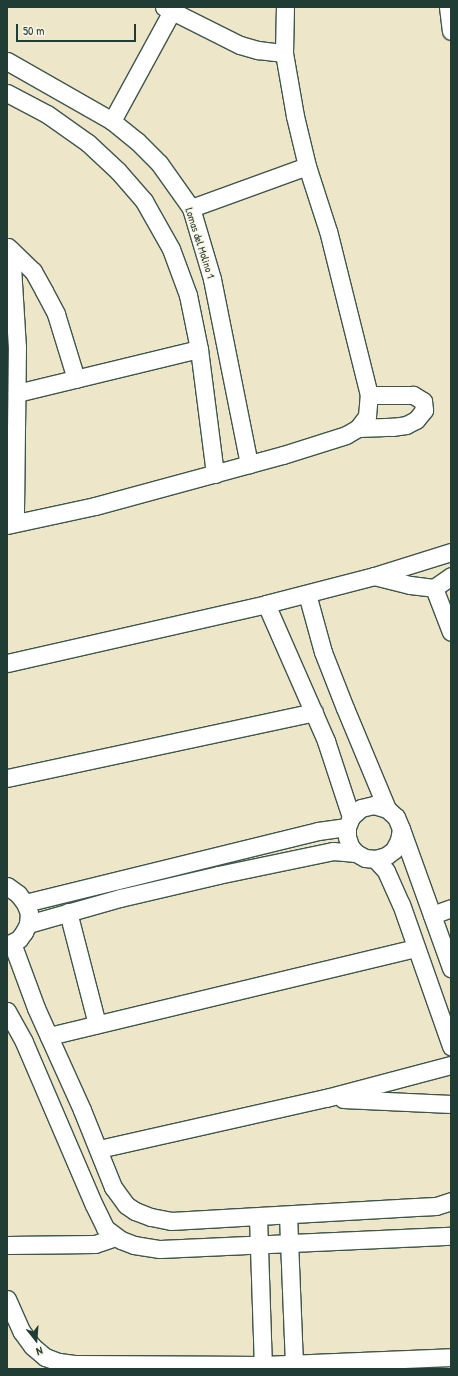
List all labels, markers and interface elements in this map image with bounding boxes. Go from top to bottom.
scale bar [18,16,138,42]
text: 50 m [23,22,44,39]
street label: Lomas del Molino 1 [182,206,218,280]
north arrow [16,1320,56,1360]
text: N [35,1344,44,1359]

